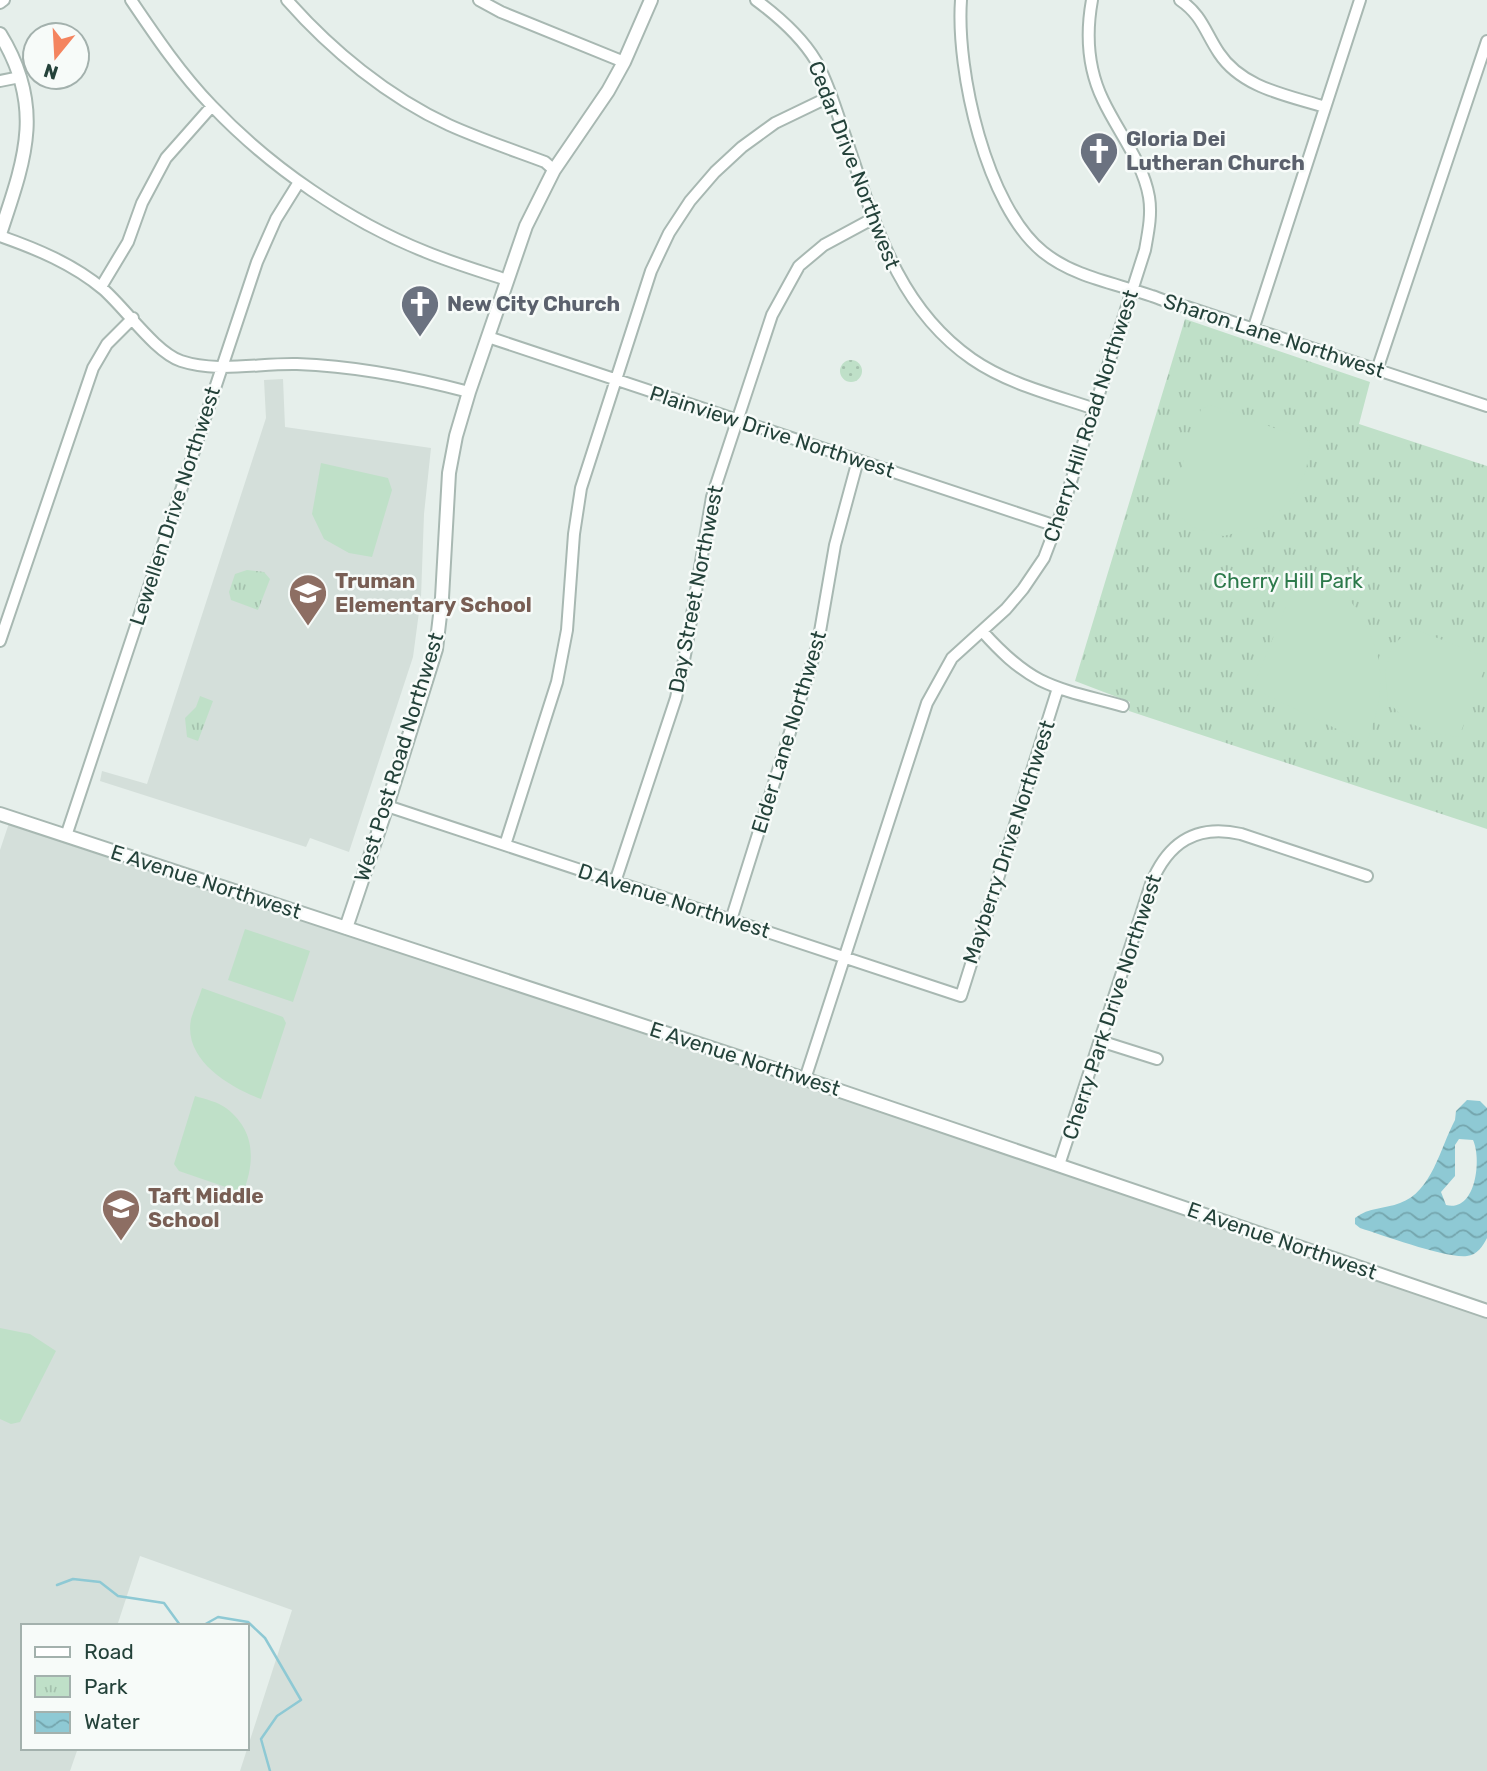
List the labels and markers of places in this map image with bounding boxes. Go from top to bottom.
place label: Gloria Dei Lutheran Church [1126,126,1305,175]
church icon: Gloria Dei Lutheran Church [1078,130,1120,185]
church icon: New City Church [399,283,441,338]
place label: New City Church [447,291,620,316]
place label: Truman Elementary School [335,568,532,617]
school or university icon: Truman Elementary School [287,572,329,627]
place label: Taft Middle School [148,1183,264,1232]
school or university icon: Taft Middle School [100,1187,142,1242]

